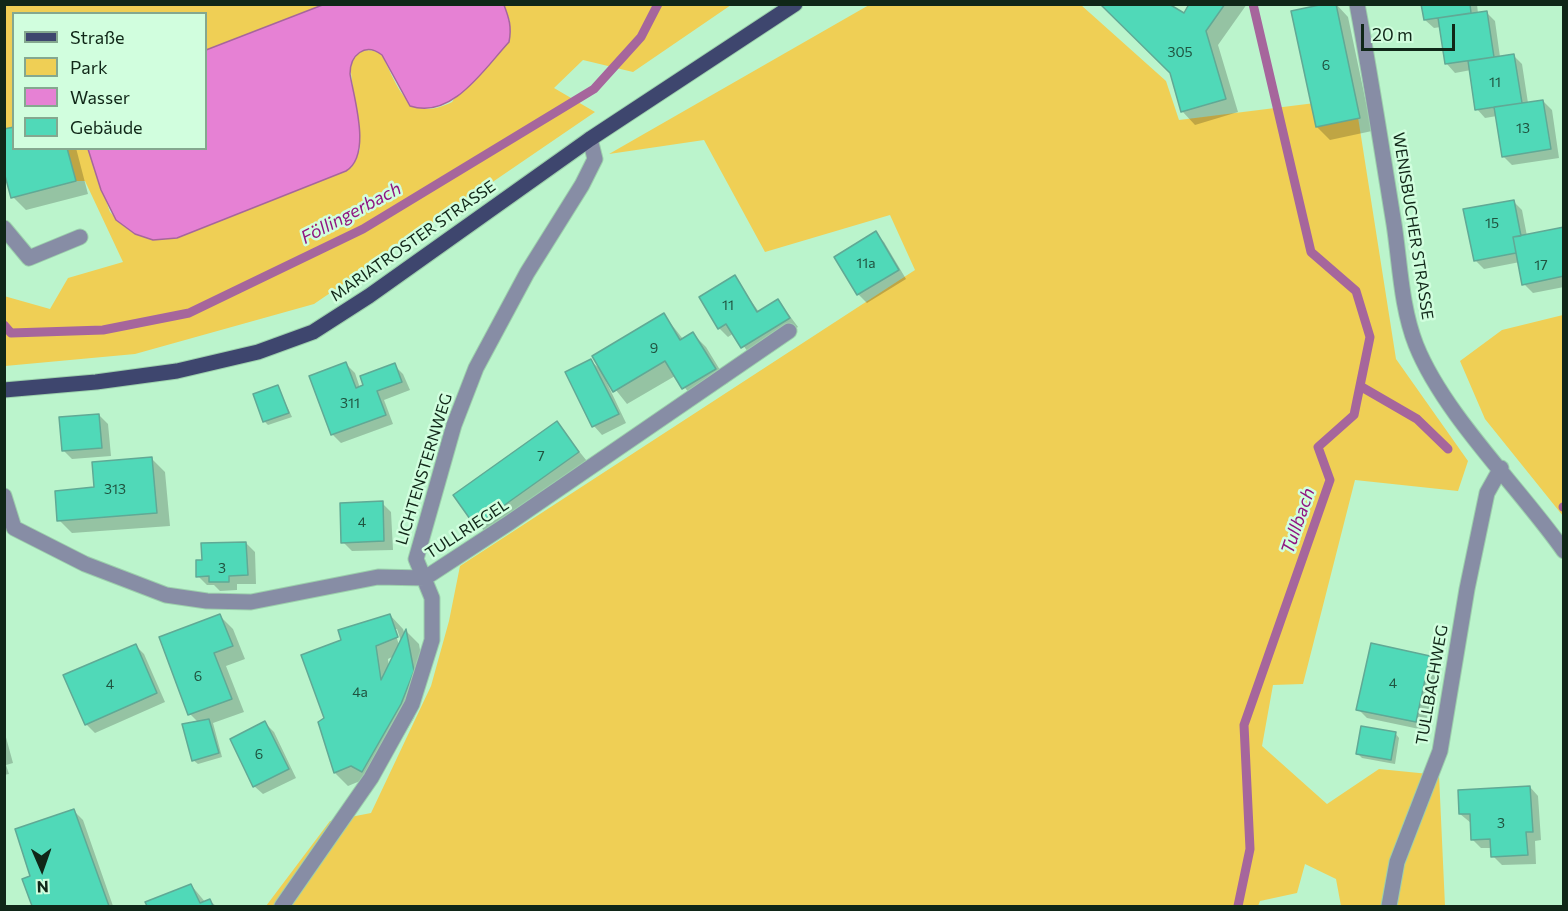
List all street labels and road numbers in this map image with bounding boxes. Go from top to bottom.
street label: WENISBUCHER STRASSE [1389,131,1437,321]
street label: MARIATROSTER STRASSE [327,177,499,305]
street label: LICHTENSTERNWEG [392,391,456,547]
street label: TULLRIEGEL [422,495,512,563]
street label: TULLBACHWEG [1412,623,1452,747]

